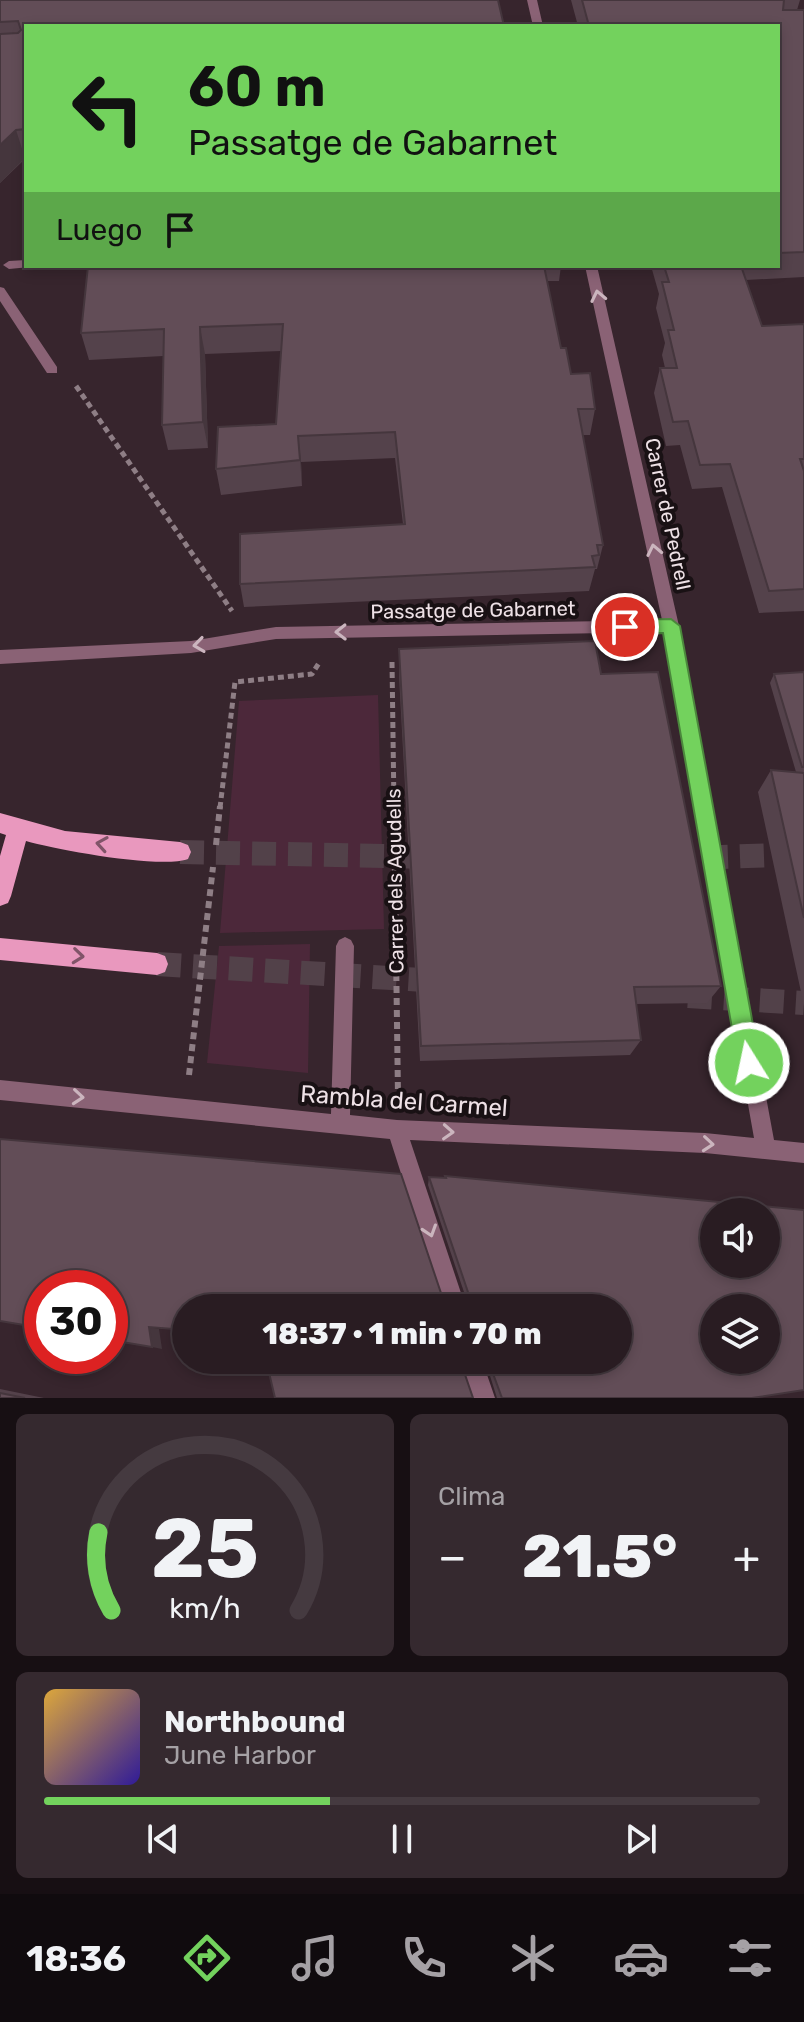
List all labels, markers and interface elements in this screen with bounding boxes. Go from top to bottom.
text: 60 m [188,54,326,120]
icon: left [56,56,160,160]
text: Passatge de Gabarnet [188,121,557,164]
icon: arrive [158,208,202,252]
text: Luego [56,212,142,248]
one-way arrow [590,290,607,303]
street label: Carrer de Pedrell [640,436,696,592]
one-way arrow [646,543,663,557]
pin [591,593,659,661]
street label: Passatge de Gabarnet [370,596,576,624]
icon: arrive [603,605,647,649]
one-way arrow [334,623,347,641]
one-way arrow [192,636,206,653]
street label: Carrer dels Agudells [381,788,409,974]
one-way arrow [95,836,109,853]
one-way arrow [72,948,85,965]
position arrow [707,1021,791,1105]
street label: Rambla del Carmel [299,1080,509,1122]
one-way arrow [72,1088,85,1105]
one-way arrow [442,1124,455,1141]
one-way arrow [702,1135,715,1152]
map controls [700,1198,780,1374]
button: sound [700,1198,780,1278]
one-way arrow [420,1223,436,1237]
speed limit sign: 30 [24,1270,128,1374]
button: layers [700,1294,780,1374]
text: 18:37 · 1 min · 70 m [262,1316,542,1352]
text: Clima [438,1481,505,1512]
text: 25 [151,1499,259,1598]
text: 21.5° [522,1521,677,1592]
text: − [438,1531,467,1583]
text: + [733,1531,760,1583]
text: km/h [169,1591,241,1625]
text: Northbound [164,1704,346,1740]
text: June Harbor [164,1740,316,1771]
icon: previous [141,1817,185,1861]
icon: pause [380,1817,424,1861]
icon: next [619,1817,663,1861]
icon: directions [179,1930,235,1986]
icon: music [287,1930,343,1986]
icon: phone [396,1930,452,1986]
icon: climate [505,1930,561,1986]
icon: car [613,1930,669,1986]
icon: filters [722,1930,778,1986]
text: 18:36 [26,1937,126,1980]

